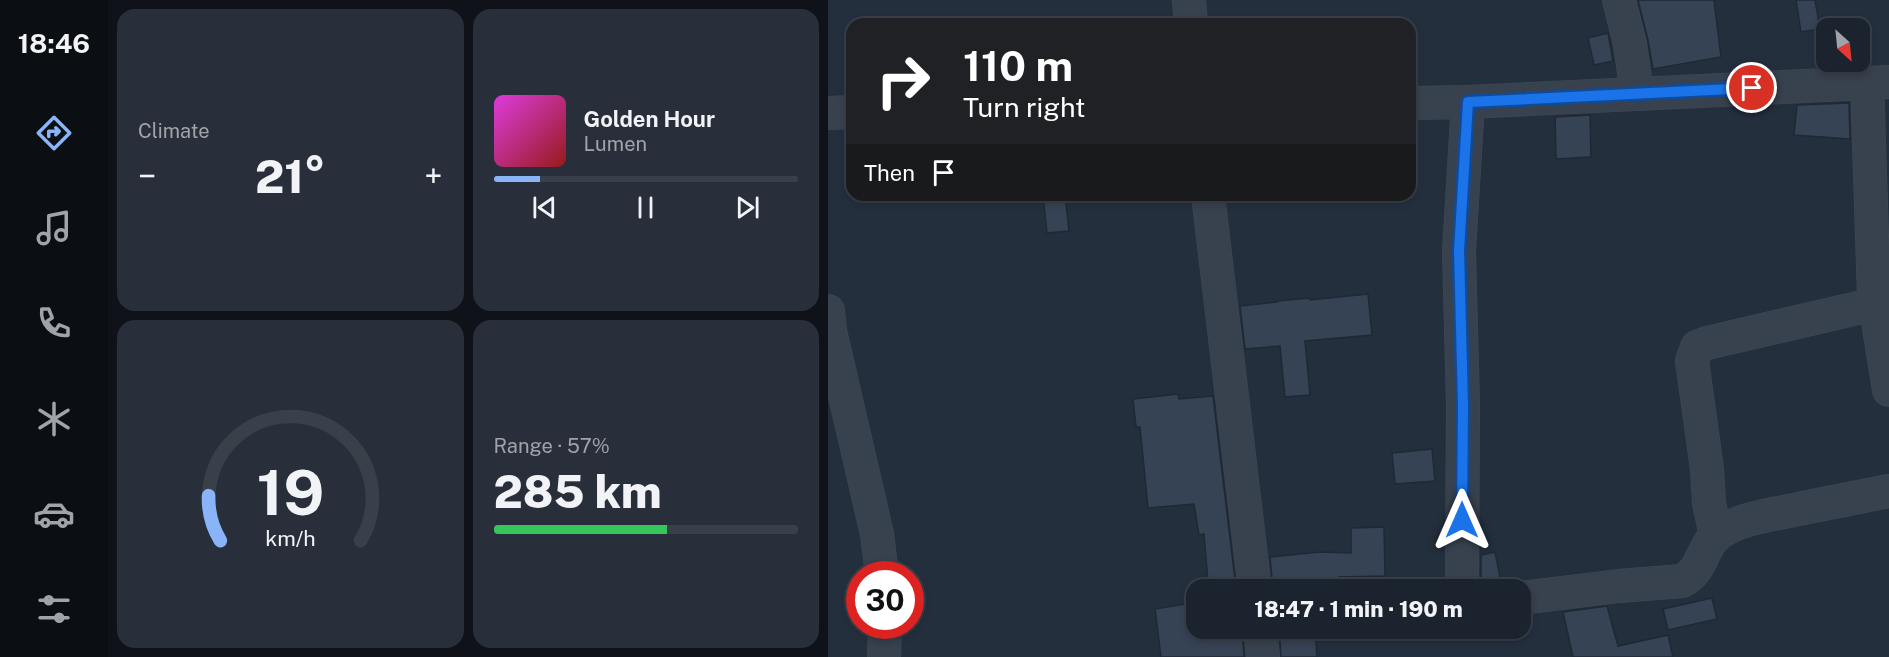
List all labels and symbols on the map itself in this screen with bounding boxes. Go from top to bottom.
north arrow [1816,18,1870,72]
pin [1726,62,1777,113]
position arrow [1430,488,1494,552]
speed limit sign: 30 [846,561,924,639]

